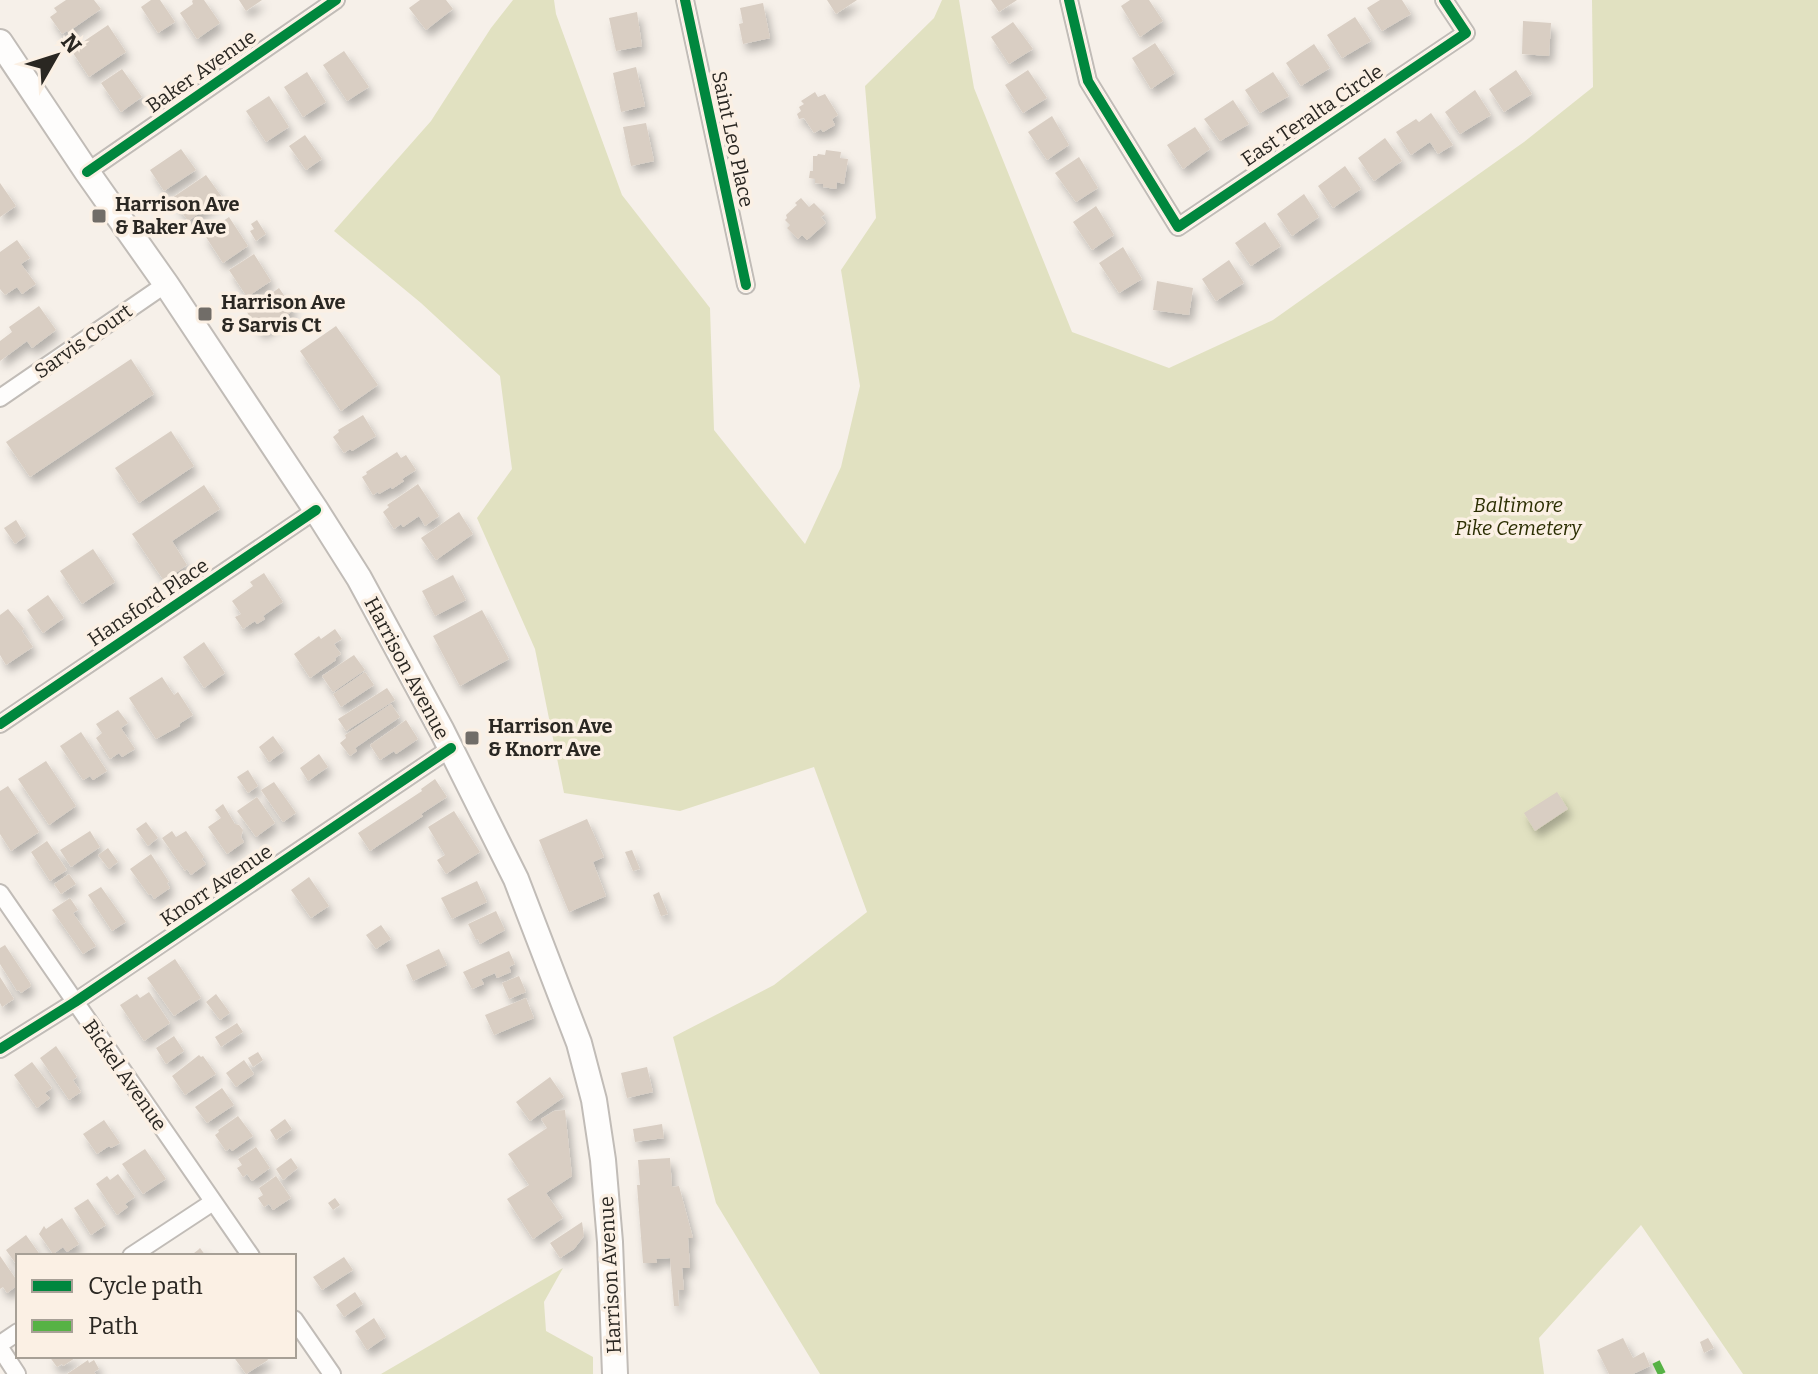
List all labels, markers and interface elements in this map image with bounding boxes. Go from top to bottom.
north arrow [16,16,96,96]
street label: Baker Avenue [142,24,260,118]
text: N [55,29,87,59]
street label: East Teralta Circle [1237,59,1387,171]
street label: Saint Leo Place [707,69,759,209]
place label: Harrison Ave & Baker Ave [115,192,240,239]
marker: Harrison Ave & Baker Ave [90,207,108,225]
place label: Harrison Ave & Sarvis Ct [221,290,346,337]
street label: Sarvis Court [30,299,136,383]
marker: Harrison Ave & Sarvis Ct [196,305,214,323]
park label: Baltimore Pike Cemetery [1455,493,1583,540]
street label: Hansford Place [83,553,213,651]
street label: Harrison Avenue [359,593,455,743]
place label: Harrison Ave & Knorr Ave [488,714,613,761]
marker: Harrison Ave & Knorr Ave [463,729,481,747]
street label: Knorr Avenue [156,839,276,931]
street label: Bickel Avenue [78,1015,172,1135]
street label: Harrison Avenue [594,1196,626,1354]
legend [16,1254,296,1358]
text: Cycle path [88,1272,203,1300]
text: Path [88,1312,138,1340]

